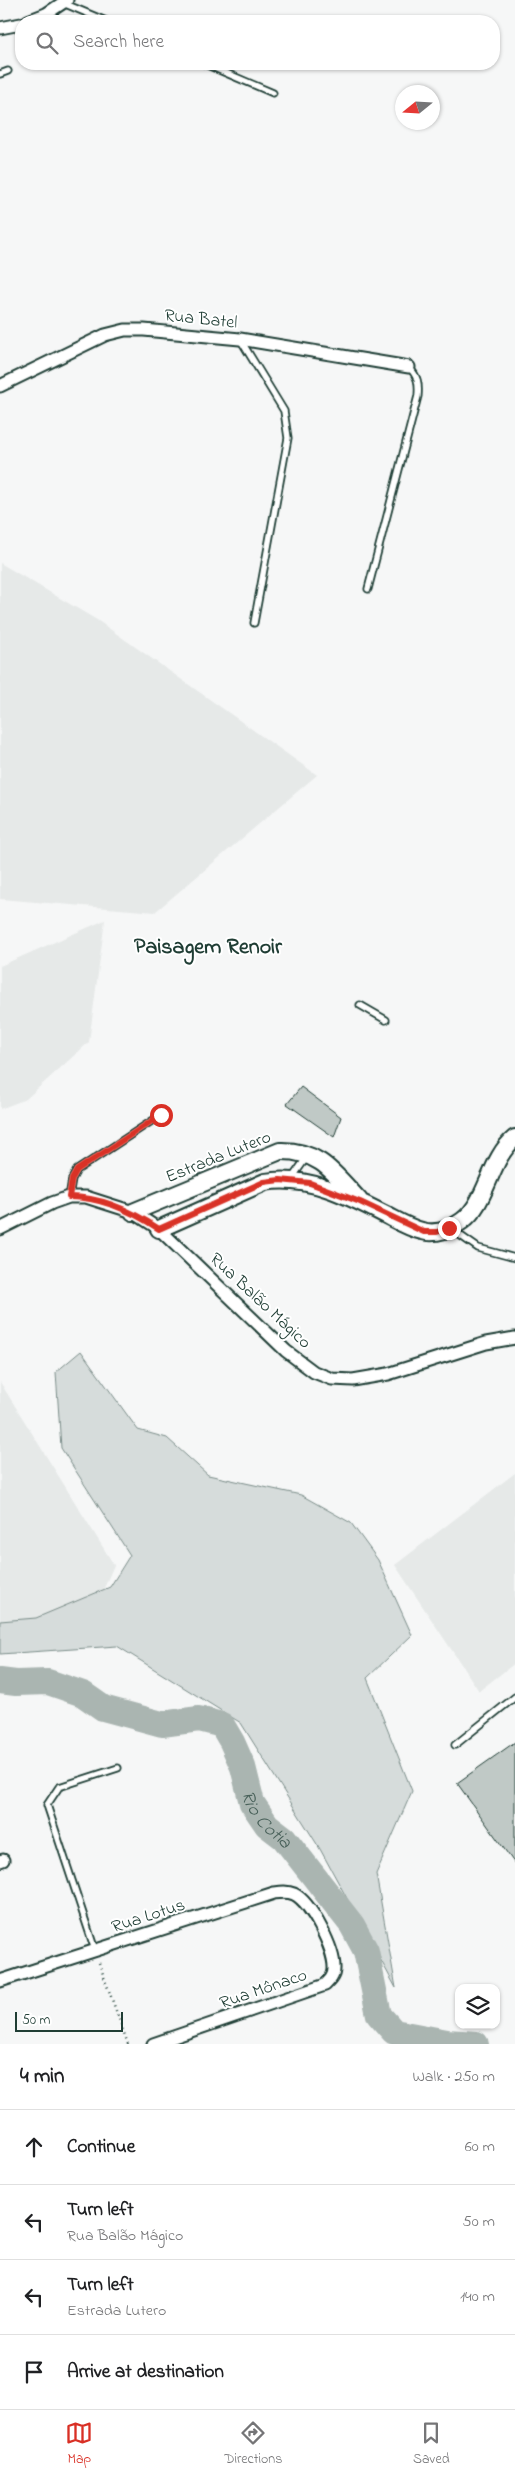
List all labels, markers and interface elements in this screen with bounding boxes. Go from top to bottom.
search box [15,15,500,70]
icon: search [33,29,61,57]
text: Search here [73,29,164,56]
north arrow [395,85,440,130]
street label: Rua Batel [163,303,239,337]
district label: Paisagem Renoir [134,932,283,965]
route start [150,1104,173,1127]
street label: Estrada Lutero [162,1125,275,1191]
route end [438,1217,461,1240]
street label: Rua Balão Mágico [202,1247,316,1356]
water label: Rio Cotia [233,1788,298,1855]
street label: Rua Lotus [109,1893,189,1941]
street label: Rua Mônaco [217,1963,311,2017]
map controls [455,1984,500,2029]
button: layers [455,1984,500,2029]
scale bar [15,2009,122,2032]
text: 50 m [22,2010,50,2031]
text: 4 min [20,2062,64,2092]
text: Walk · 250 m [412,2065,495,2089]
icon: ahead [20,2133,48,2161]
text: Continue [67,2134,135,2161]
text: 60 m [465,2135,495,2159]
text: Turn left [67,2197,134,2224]
icon: left [20,2208,48,2236]
text: 50 m [463,2210,495,2234]
text: Rua Balão Mágico [67,2224,183,2248]
text: Turn left [67,2272,134,2299]
icon: left [20,2283,48,2311]
text: 140 m [460,2285,495,2309]
text: Estrada Lutero [67,2299,166,2323]
icon: arrive [20,2358,48,2386]
text: Arrive at destination [67,2359,224,2386]
tab: Map [65,2419,93,2470]
tab: Directions [224,2419,282,2470]
tab: Saved [413,2419,450,2470]

